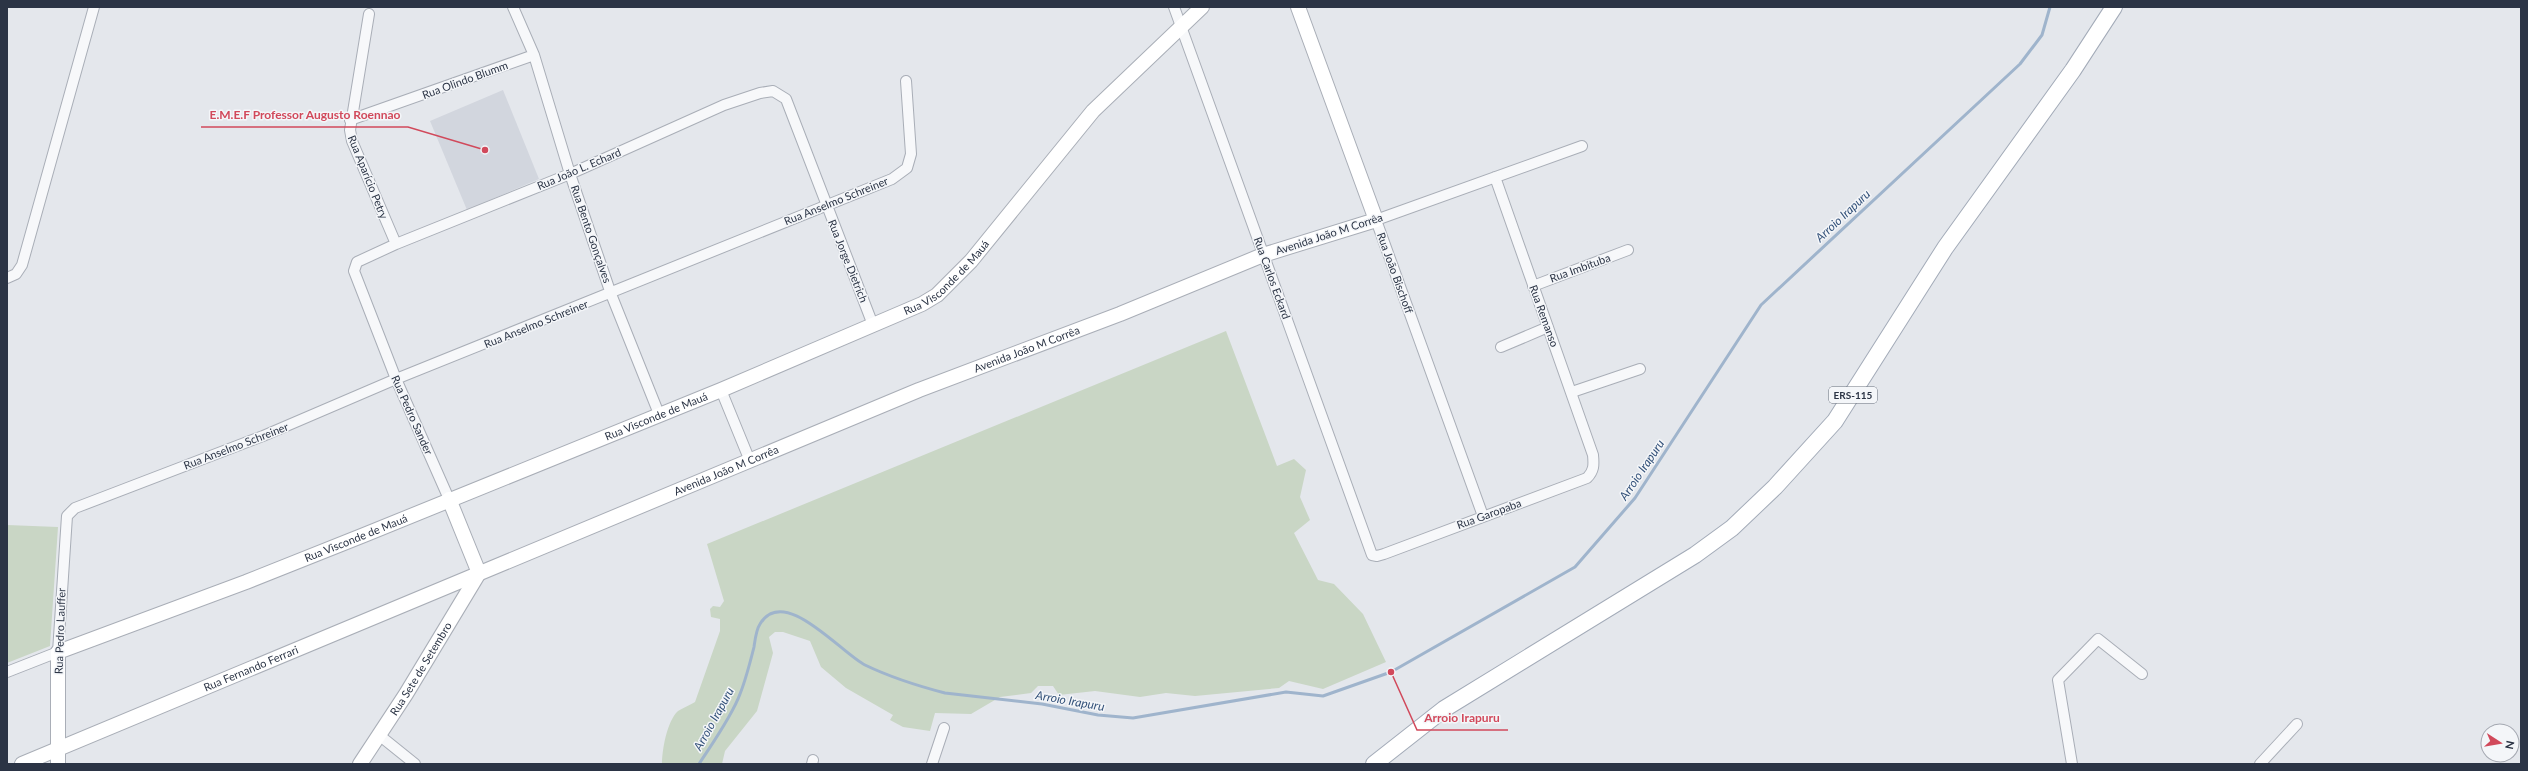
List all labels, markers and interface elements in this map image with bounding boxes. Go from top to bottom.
street label: Rua Olindo Blumm [420,58,509,101]
callout: E.M.E.F Professor Augusto Roennao [201,103,408,127]
text: E.M.E.F Professor Augusto Roennao [210,107,401,122]
street label: Rua Aparício Petry [346,133,391,221]
street label: Rua João L. Echard [535,145,623,192]
street label: Rua Anselmo Schreiner [782,174,890,227]
street label: Rua Bento Gonçalves [569,183,614,285]
water label: Arroio Irapuru [1811,186,1873,246]
street label: Avenida João M Corrêa [1274,210,1384,257]
street label: Rua Jorge Dietrich [826,217,871,304]
street label: Rua João Bischoff [1375,231,1416,316]
street label: Rua Carlos Eckard [1252,235,1293,321]
street label: Rua Visconde de Mauá [901,237,991,317]
street label: Rua Imbituba [1548,251,1612,285]
street label: Rua Remanso [1527,283,1562,349]
street label: Rua Anselmo Schreiner [482,297,590,350]
street label: Avenida João M Corrêa [972,323,1081,375]
street label: Rua Pedro Sander [389,373,436,457]
road number: ERS-115 [1829,387,1877,403]
street label: Rua Visconde de Mauá [603,389,709,443]
street label: Rua Anselmo Schreiner [182,420,290,471]
water label: Arroio Irapuru [1615,437,1667,504]
street label: Avenida João M Corrêa [672,442,780,497]
street label: Rua Garopaba [1455,496,1523,531]
street label: Rua Visconde de Mauá [302,511,409,564]
street label: Rua Pedro Lauffer [51,588,68,674]
street label: Rua Sete de Setembro [387,620,454,718]
street label: Rua Fernando Ferrari [201,642,300,694]
water label: Arroio Irapuru [690,685,737,754]
water label: Arroio Irapuru [1033,687,1106,714]
callout: Arroio Irapuru [1417,706,1508,730]
text: Arroio Irapuru [1423,710,1500,725]
north arrow [2480,723,2520,763]
text: N [2503,740,2518,751]

